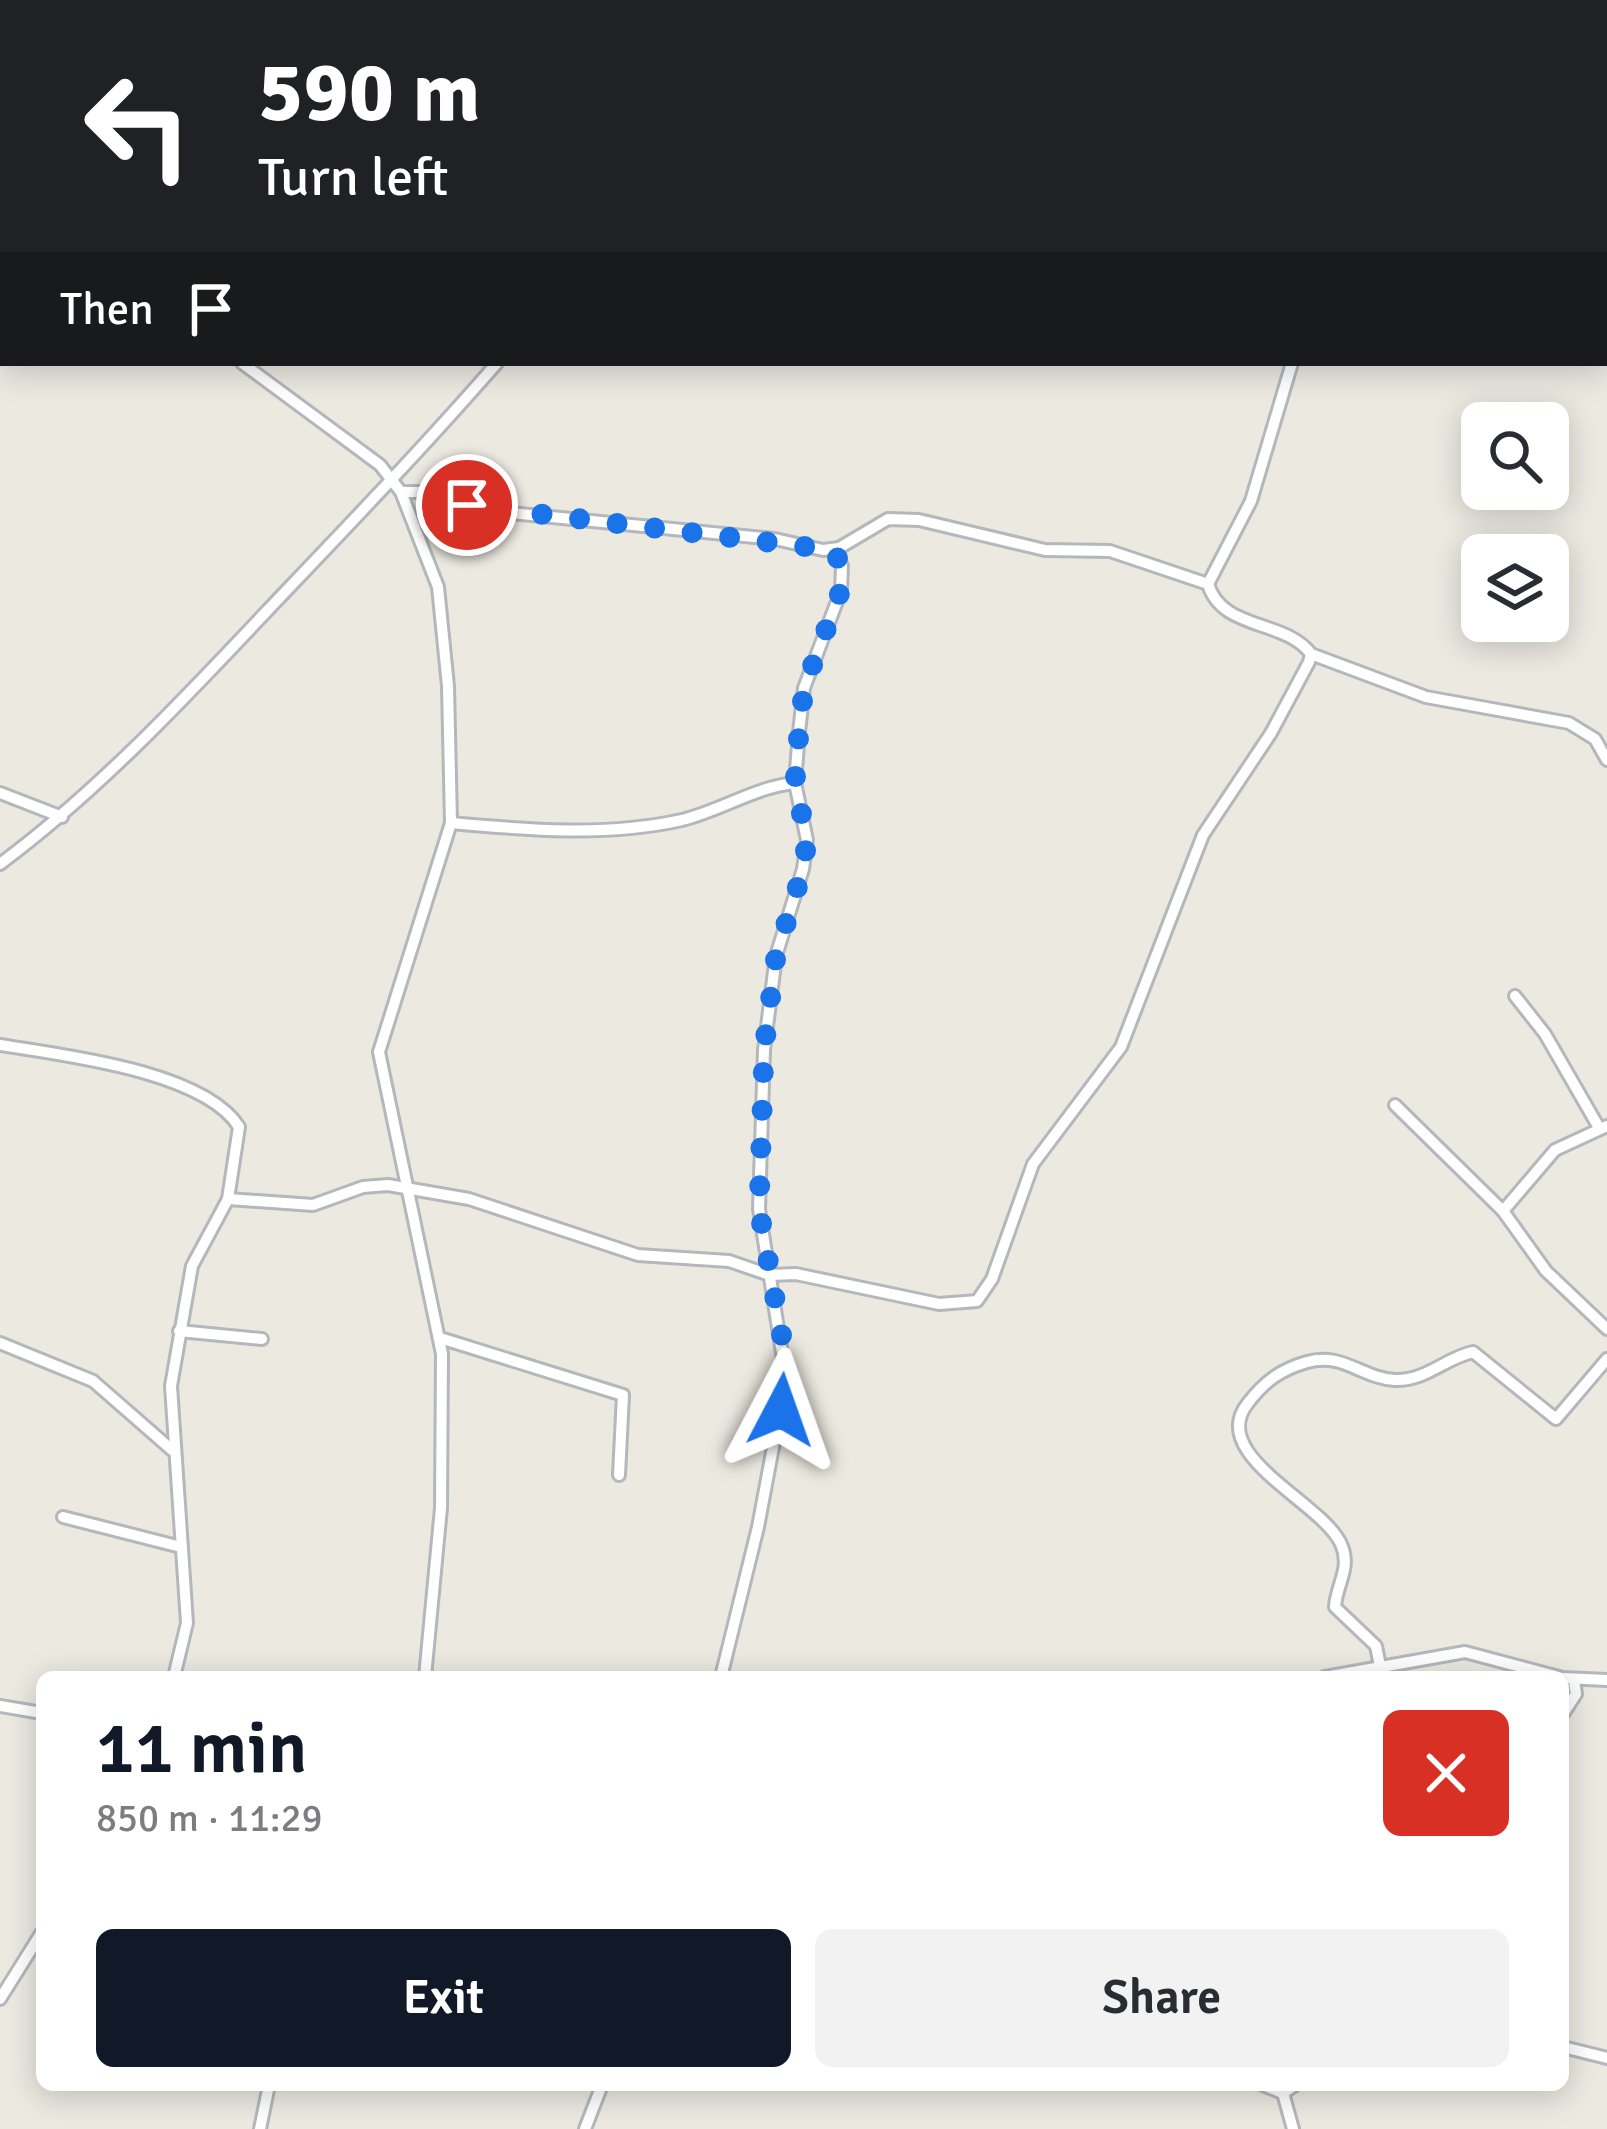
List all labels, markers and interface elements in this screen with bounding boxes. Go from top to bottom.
text: 590 m [258,41,480,145]
icon: left [60,48,216,204]
text: Turn left [258,144,448,211]
icon: arrive [178,276,244,342]
text: Then [60,282,154,337]
map controls [1461,402,1569,642]
button: search [1461,402,1569,510]
pin [416,454,518,556]
icon: arrive [434,472,500,538]
button: layers [1461,534,1569,642]
position arrow [718,1347,844,1473]
text: 11 min [96,1704,307,1793]
button: close [1383,1710,1509,1836]
text: 850 m · 11:29 [96,1794,323,1842]
button: Exit [96,1929,791,2067]
button: Share [815,1929,1509,2067]

